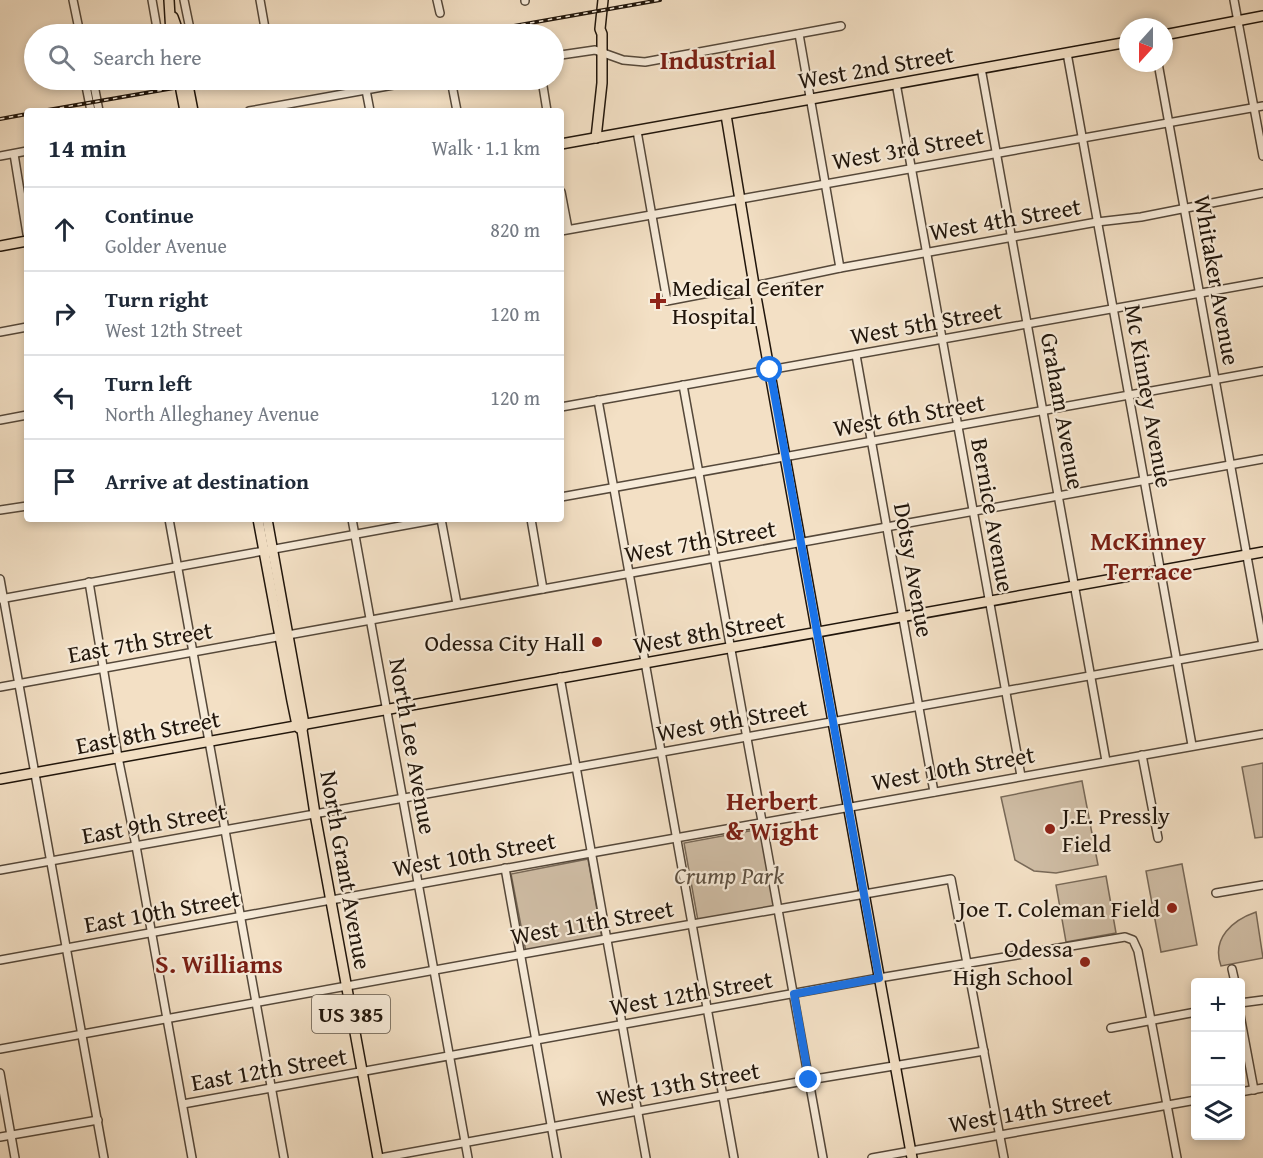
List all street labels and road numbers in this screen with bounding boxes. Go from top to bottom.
street label: West 2nd Street [795,36,957,98]
street label: West 3rd Street [829,117,987,179]
street label: West 4th Street [926,188,1084,250]
street label: Whitaker Avenue [1185,192,1249,368]
street label: West 5th Street [847,292,1005,354]
street label: Mc Kinney Avenue [1116,301,1182,491]
street label: Graham Avenue [1032,330,1094,492]
street label: West 6th Street [830,384,988,446]
street label: Bernice Avenue [962,435,1024,595]
street label: Dotsy Avenue [885,500,943,640]
street label: West 7th Street [621,510,779,572]
street label: West 8th Street [630,601,788,663]
street label: East 7th Street [65,612,216,672]
street label: North Lee Avenue [380,655,446,837]
street label: West 9th Street [653,689,811,751]
street label: East 8th Street [73,701,224,763]
street label: West 10th Street [869,736,1038,800]
street label: North Grant Avenue [311,768,381,972]
street label: East 9th Street [79,793,230,853]
street label: West 10th Street [390,822,559,886]
street label: East 10th Street [81,880,243,942]
street label: West 11th Street [508,890,677,954]
street label: West 12th Street [607,961,776,1025]
road number: US 385 [312,995,390,1033]
street label: East 12th Street [188,1038,350,1100]
street label: West 13th Street [594,1052,763,1116]
street label: West 14th Street [946,1078,1115,1142]

